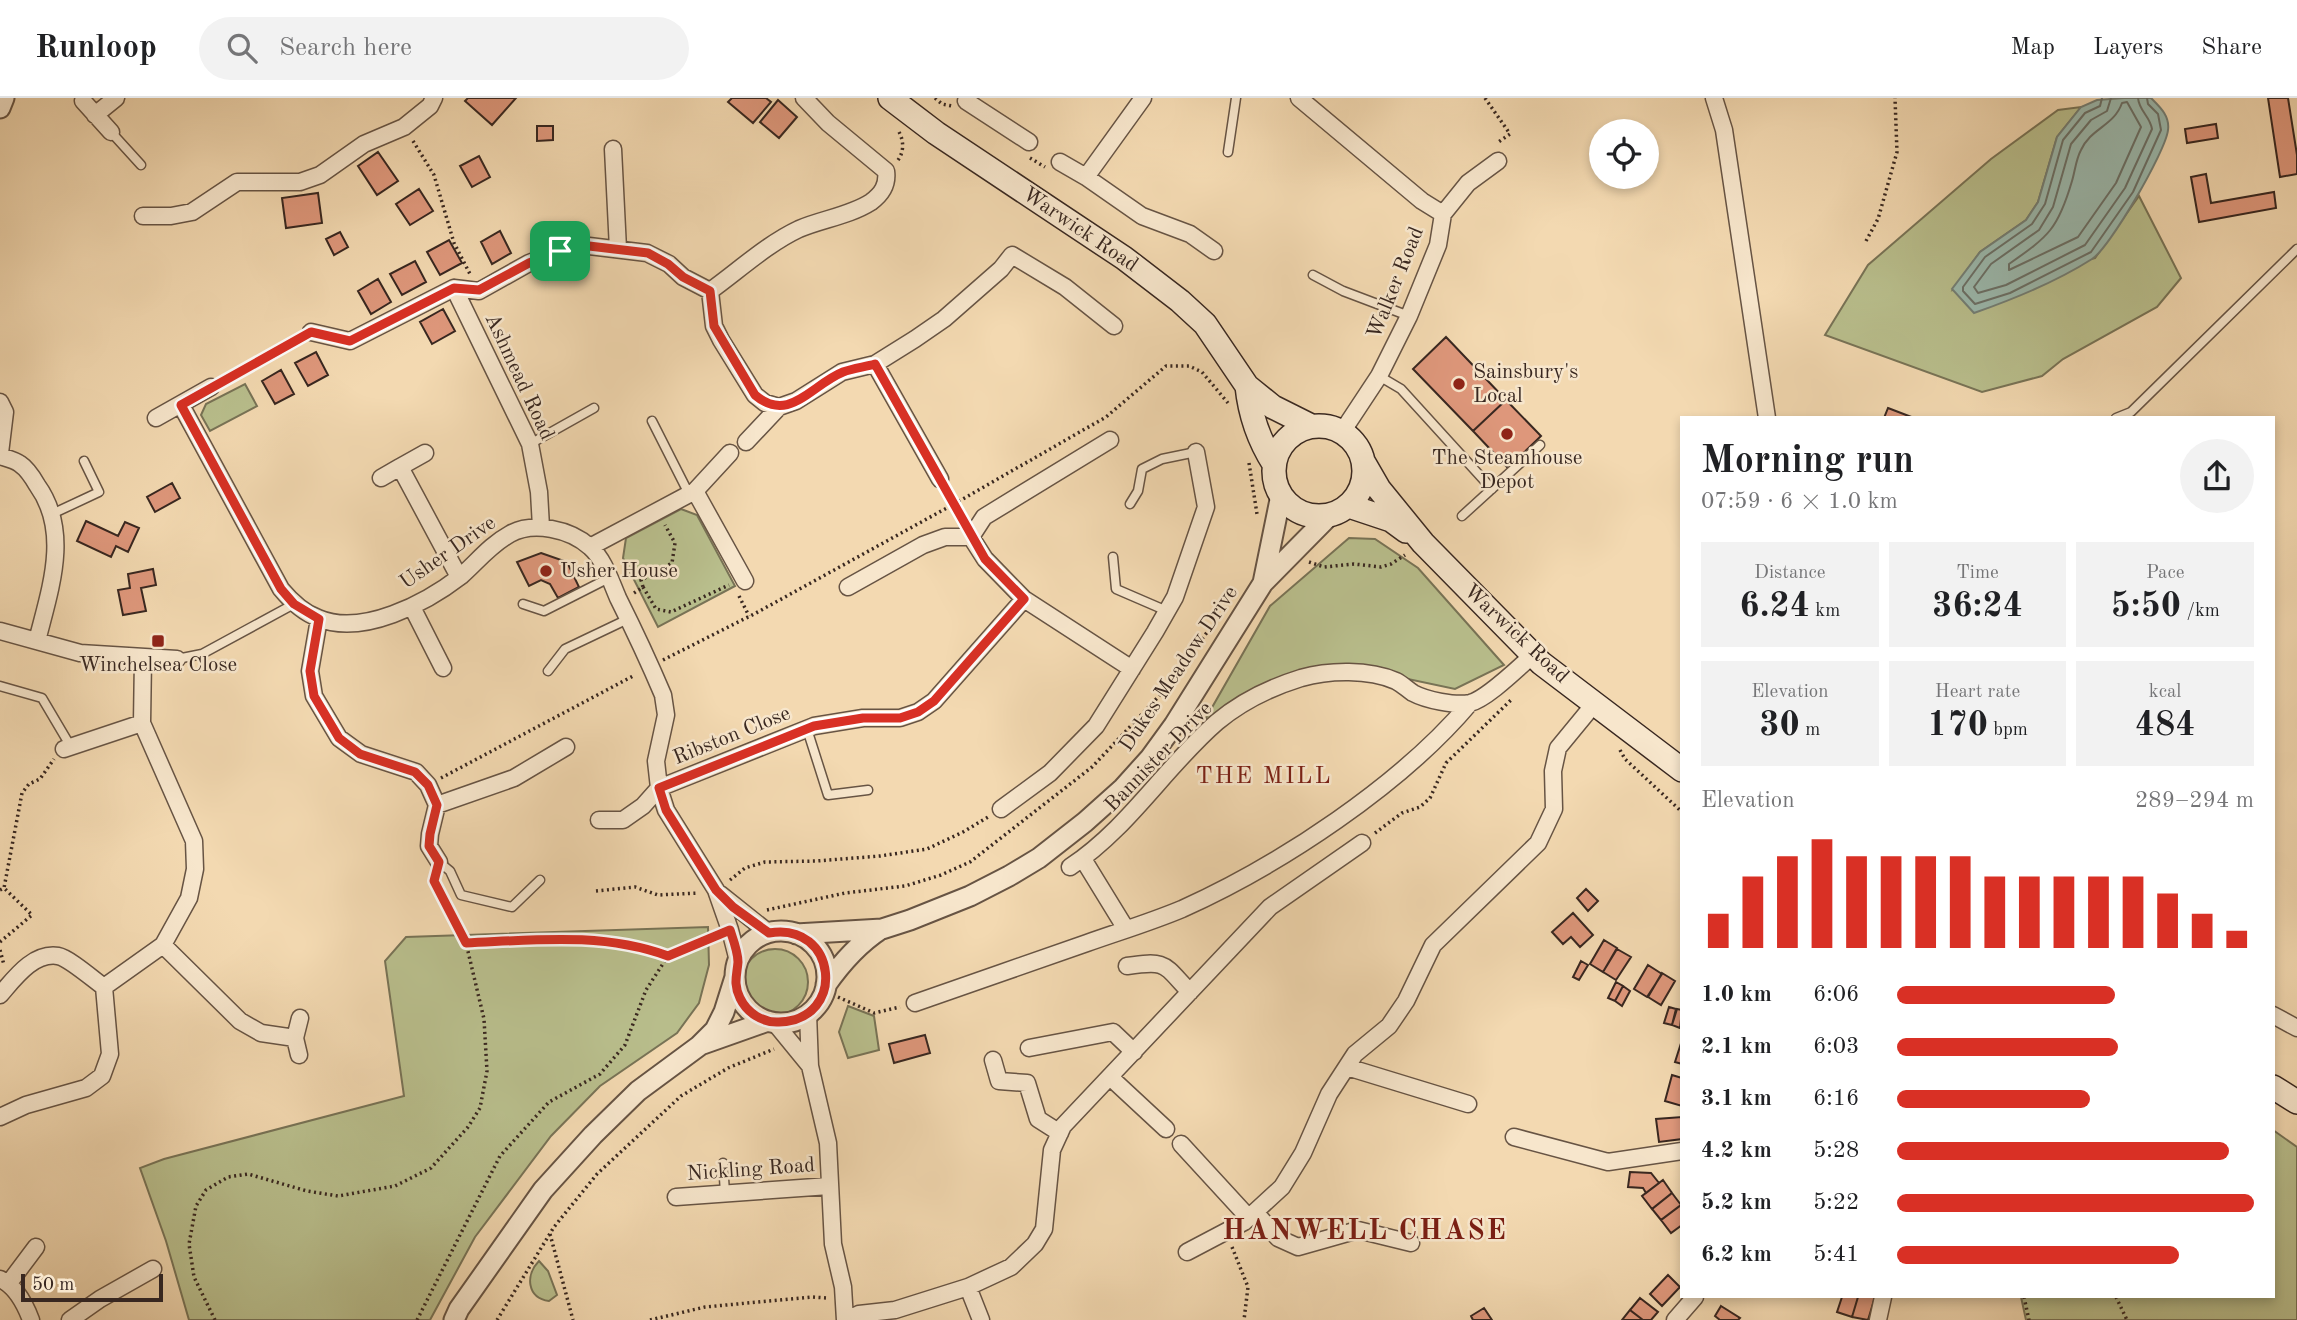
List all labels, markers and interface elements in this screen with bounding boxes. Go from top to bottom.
search box [199,17,689,80]
icon: search [223,29,261,67]
text: Runloop [35,32,157,65]
text: Search here [279,35,412,61]
text: Map [2011,36,2055,60]
text: Layers [2093,36,2163,60]
text: Share [2201,36,2262,60]
map controls [1589,119,1659,189]
button: locate [1589,119,1659,189]
street label: Warwick Road [1018,184,1142,276]
pin [530,221,590,281]
street label: Walker Road [1364,224,1428,342]
icon: arrive [541,232,579,270]
street label: Ashmead Road [481,311,557,444]
place label: Sainsbury's Local [1473,362,1578,407]
marker: Sainsbury's Local [1451,376,1467,392]
marker: The Steamhouse Depot [1499,426,1515,442]
button: share [2180,439,2254,513]
text: Morning run [1701,443,1914,481]
place label: The Steamhouse Depot [1432,448,1582,493]
text: 07:59 · 6 × 1.0 km [1701,490,1898,513]
street label: Usher Drive [396,512,500,594]
place label: Usher House [560,561,678,582]
marker: Usher House [538,563,554,579]
text: Distance [1754,564,1826,583]
text: Time [1956,564,1999,583]
text: Pace [2146,564,2184,583]
street label: Warwick Road [1460,580,1572,688]
street label: Dukes Meadow Drive [1116,583,1242,755]
text: 6.24 [1739,589,1810,624]
text: 36:24 [1932,589,2023,624]
text: 5:50 [2110,589,2181,624]
text: km [1810,602,1840,621]
text: /km [2181,602,2220,621]
marker: Winchelsea Close [150,633,166,649]
place label: Winchelsea Close [79,655,237,676]
text: Elevation [1751,683,1828,702]
text: Heart rate [1935,683,2020,702]
text: kcal [2149,683,2182,702]
street label: Bannister Drive [1101,698,1217,816]
street label: Ribston Close [670,703,794,769]
text: 30 [1759,708,1800,743]
text: 170 [1927,708,1988,743]
text: 484 [2135,708,2196,743]
text: m [1800,721,1820,740]
text: bpm [1988,721,2028,740]
district label: THE MILL [1195,765,1333,789]
text: Elevation [1701,789,1795,812]
text: 289–294 m [2135,789,2254,812]
text: 1.0 km [1701,983,1772,1006]
text: 6:06 [1813,983,1859,1006]
text: 2.1 km [1701,1035,1772,1058]
text: 6:03 [1813,1035,1859,1058]
text: 3.1 km [1701,1087,1772,1110]
text: 6:16 [1813,1087,1859,1110]
text: 4.2 km [1701,1139,1772,1162]
text: 5:28 [1813,1139,1859,1162]
street label: Nickling Road [686,1155,816,1185]
text: 5.2 km [1701,1191,1772,1214]
text: 5:22 [1813,1191,1859,1214]
district label: HANWELL CHASE [1222,1218,1508,1246]
text: 6.2 km [1701,1243,1772,1266]
text: 5:41 [1813,1243,1859,1266]
scale bar [21,1271,163,1303]
text: 50 m [32,1276,74,1295]

